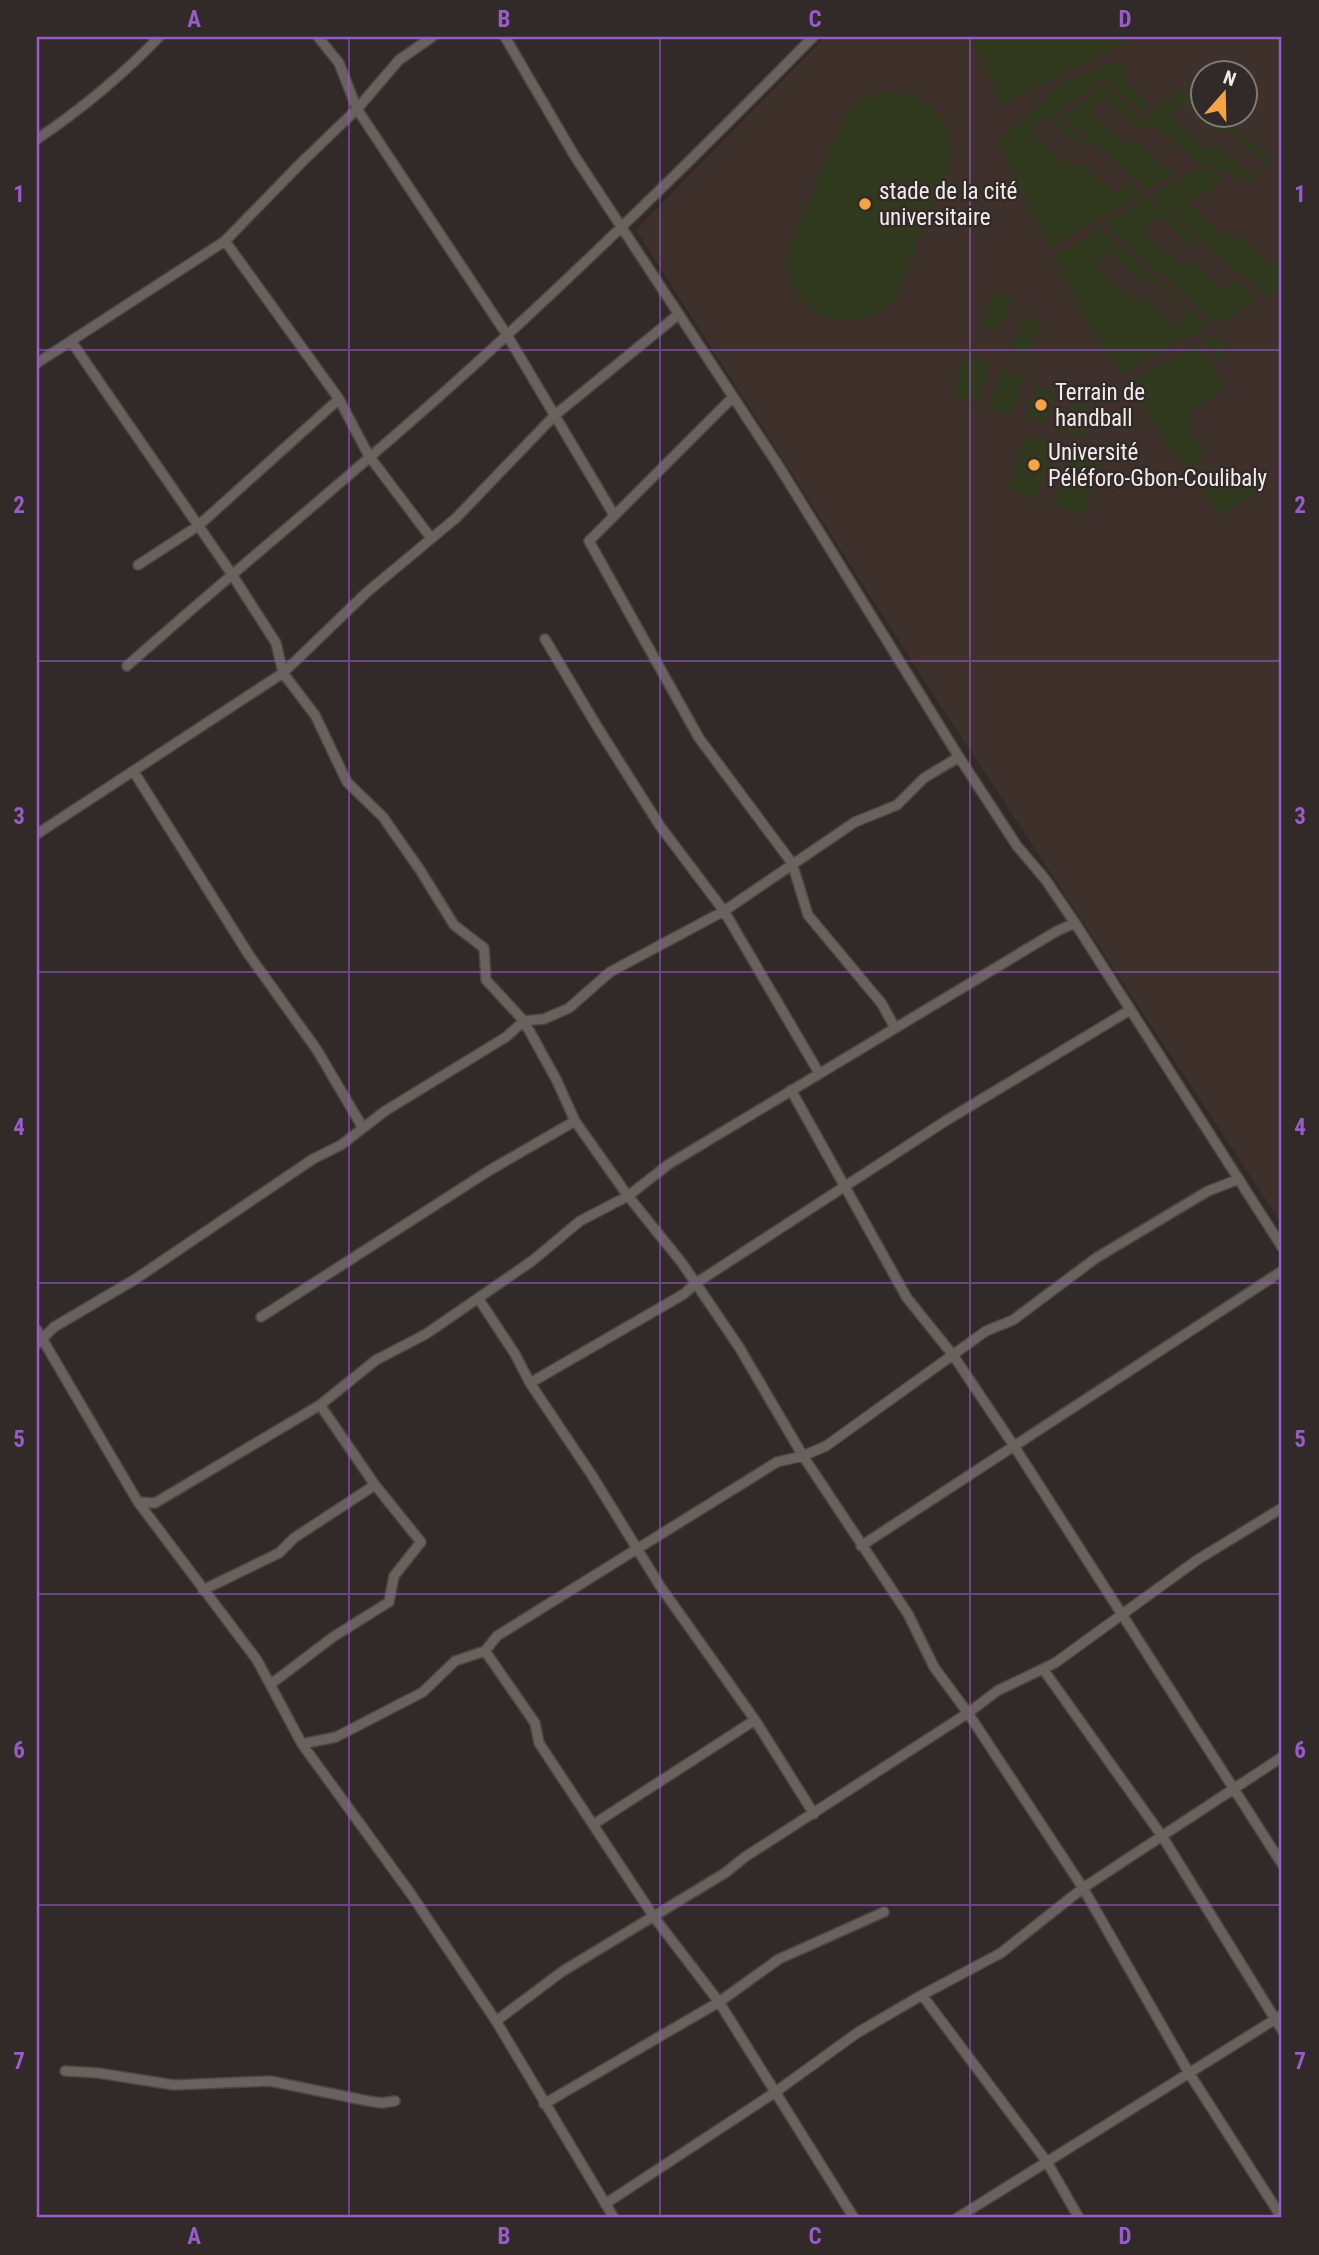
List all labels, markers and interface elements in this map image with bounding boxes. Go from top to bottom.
text: A [187,6,201,33]
text: B [498,6,510,33]
text: C [808,6,822,33]
text: D [1119,6,1132,33]
north arrow [1190,60,1260,130]
text: N [1220,66,1239,91]
place label: stade de la cité universitaire [879,178,1017,231]
text: 1 [13,181,25,208]
text: 1 [1294,181,1306,208]
marker: stade de la cité universitaire [857,196,873,212]
place label: Terrain de handball [1055,379,1145,432]
marker: Terrain de handball [1033,397,1049,413]
place label: Université Péléforo-Gbon-Coulibaly [1048,439,1268,492]
marker: Université Péléforo-Gbon-Coulibaly [1026,457,1042,473]
text: 2 [13,492,25,519]
text: 2 [1294,492,1306,519]
text: 3 [13,803,25,830]
text: 3 [1294,803,1306,830]
text: 4 [13,1114,25,1141]
text: 4 [1294,1114,1306,1141]
text: 5 [13,1426,25,1453]
text: 5 [1294,1426,1306,1453]
text: 6 [13,1737,25,1764]
text: 6 [1294,1737,1306,1764]
text: 7 [13,2048,25,2075]
text: 7 [1294,2048,1306,2075]
text: A [187,2223,201,2250]
text: B [498,2223,510,2250]
text: C [808,2223,822,2250]
text: D [1119,2223,1132,2250]

